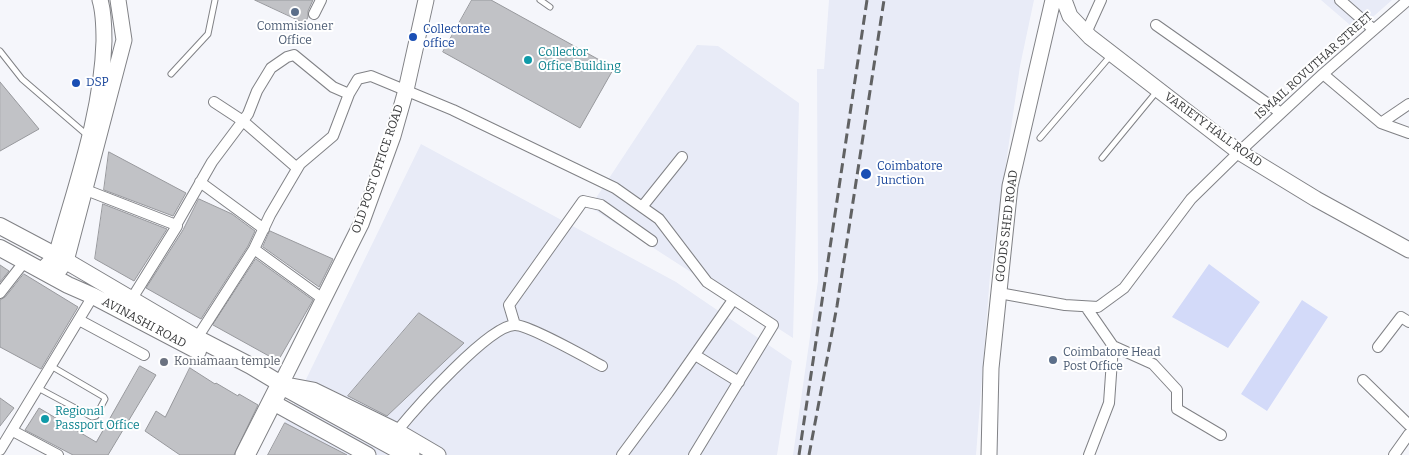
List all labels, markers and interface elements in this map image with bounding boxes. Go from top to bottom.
marker: Commisioner Office [289,6,301,18]
street label: ISMAIL ROVUTHAR STREET [1252,9,1376,123]
place label: Commisioner Office [257,20,333,48]
place label: Collectorate office [423,23,490,51]
marker: Collectorate office [407,31,419,43]
place label: Collector Office Building [538,46,621,74]
marker: Collector Office Building [522,54,534,66]
place label: DSP [86,76,109,90]
marker: DSP [70,77,82,89]
street label: VARIETY HALL ROAD [1161,90,1265,170]
street label: OLD POST OFFICE ROAD [349,103,407,235]
place label: Coimbatore Junction [877,160,943,188]
marker: Coimbatore Junction [859,167,873,181]
street label: GOODS SHED ROAD [993,169,1021,283]
street label: AVINASHI ROAD [99,295,189,351]
place label: Coimbatore Head Post Office [1063,346,1161,374]
marker: Coimbatore Head Post Office [1047,354,1059,366]
place label: Koniamaan temple [174,355,280,369]
marker: Koniamaan temple [158,356,170,368]
place label: Regional Passport Office [55,405,139,433]
marker: Regional Passport Office [39,413,51,425]

